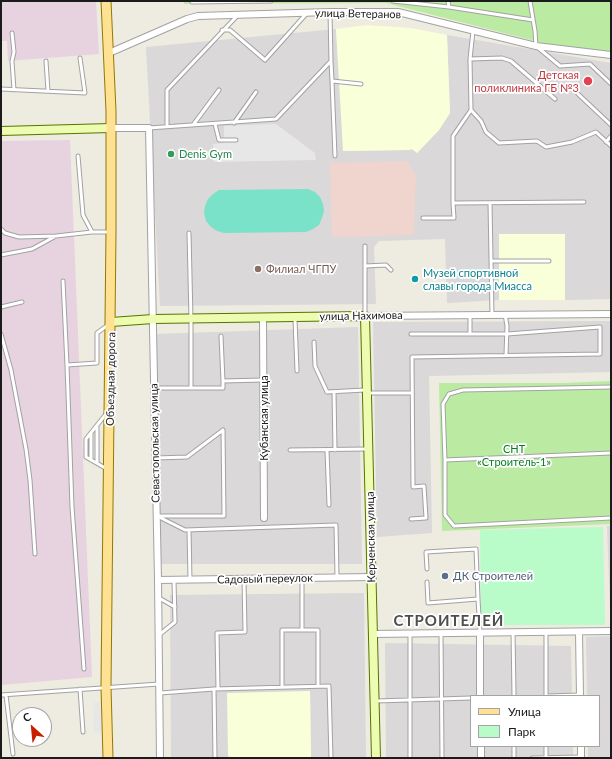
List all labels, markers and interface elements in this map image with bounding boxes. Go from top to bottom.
street label: улица Ветеранов [315,7,401,21]
place label: Детская поликлиника ГБ №3 [474,68,579,94]
marker: Детская поликлиника ГБ №3 [582,75,594,87]
place label: Denis Gym [179,147,232,161]
marker: Denis Gym [166,149,176,159]
place label: Филиал ЧГПУ [266,262,336,276]
marker: Филиал ЧГПУ [253,264,263,274]
place label: Музей спортивной славы города Миасса [423,266,532,292]
marker: Музей спортивной славы города Миасса [410,274,420,284]
street label: улица Нахимова [319,309,403,323]
street label: Объездная дорога [104,332,118,426]
street label: Кубанская улица [257,375,271,461]
street label: Севастопольская улица [147,383,163,503]
park label: СНТ «Строитель-1» [477,442,551,468]
street label: Керченская улица [364,491,378,583]
place label: ДК Строителей [453,569,533,583]
marker: ДК Строителей [440,571,450,581]
street label: Садовый переулок [217,572,313,586]
district label: СТРОИТЕЛЕЙ [394,612,504,630]
legend [470,695,600,747]
text: Улица [508,704,541,719]
north arrow [12,707,52,747]
text: С [21,709,33,724]
text: Парк [508,724,536,739]

